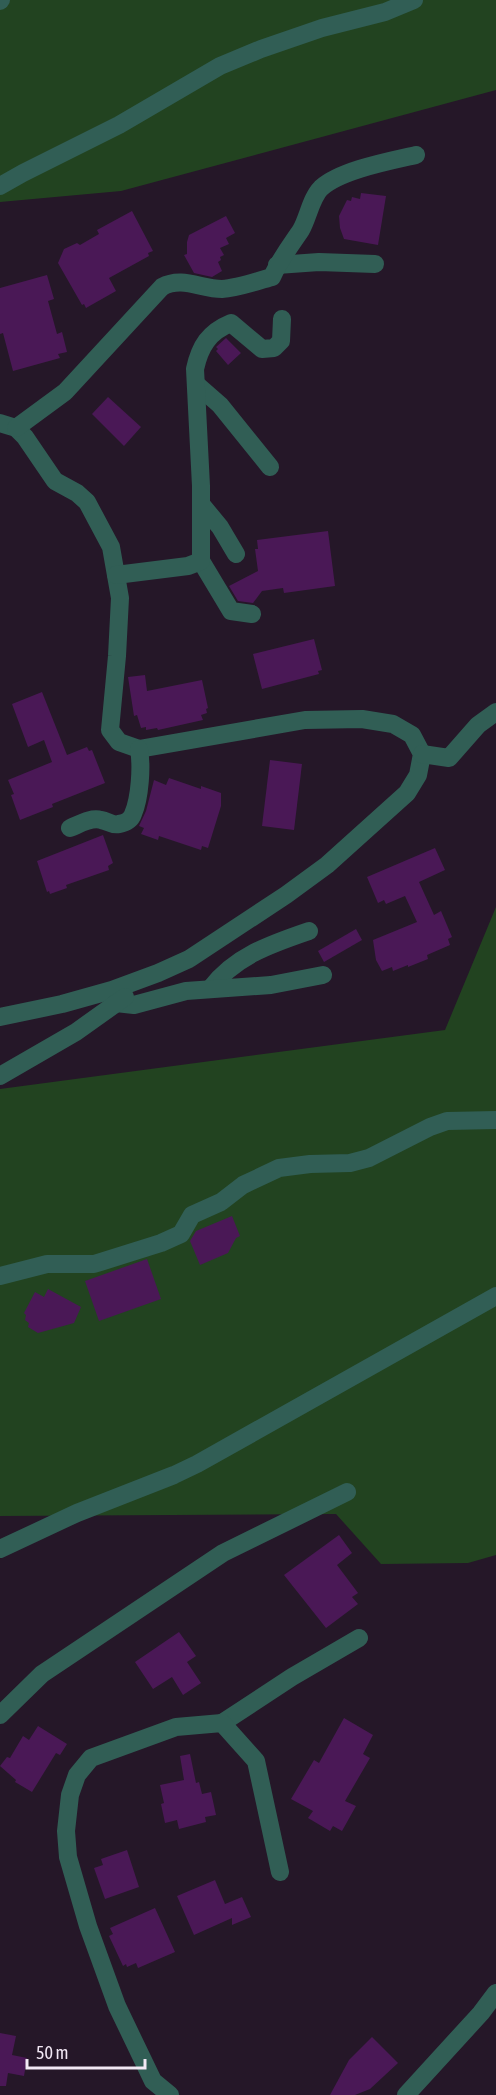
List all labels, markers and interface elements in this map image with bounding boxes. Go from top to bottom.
scale bar [27,2032,146,2070]
text: 50 m [36,2042,68,2063]

